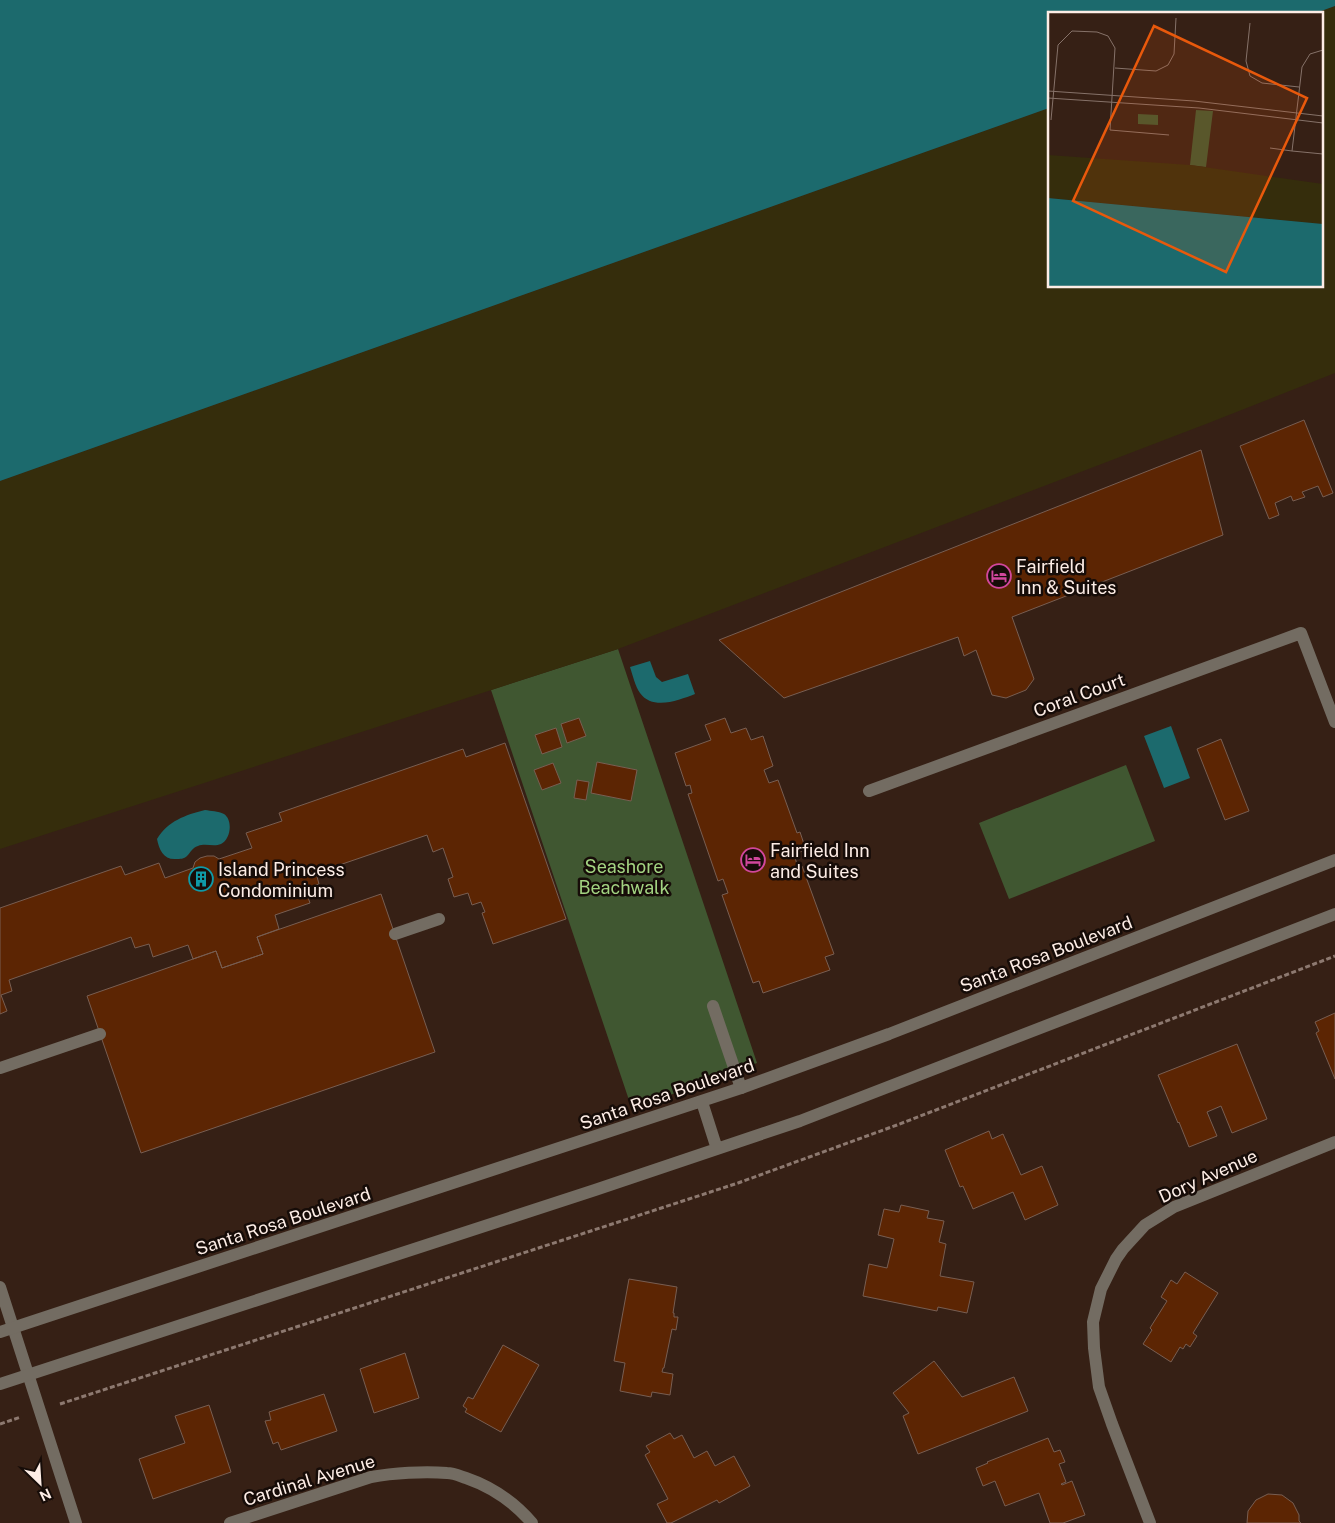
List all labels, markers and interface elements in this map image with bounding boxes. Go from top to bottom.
inset map [1048,12,1322,288]
place label: Fairfield Inn & Suites [1016,556,1116,598]
hotel icon: Fairfield Inn & Suites [986,563,1012,589]
street label: Coral Court [1030,669,1128,721]
place label: Fairfield Inn and Suites [770,840,870,882]
hotel icon: Fairfield Inn and Suites [740,847,766,873]
park label: Seashore Beachwalk [578,856,670,898]
place label: Island Princess Condominium [218,859,345,901]
building icon: Island Princess Condominium [188,866,214,892]
street label: Santa Rosa Boulevard [957,911,1135,997]
street label: Santa Rosa Boulevard [577,1054,757,1134]
street label: Dory Avenue [1155,1145,1261,1207]
street label: Santa Rosa Boulevard [193,1183,373,1259]
street label: Cardinal Avenue [241,1450,377,1510]
north arrow [15,1458,65,1508]
text: N [37,1485,54,1504]

